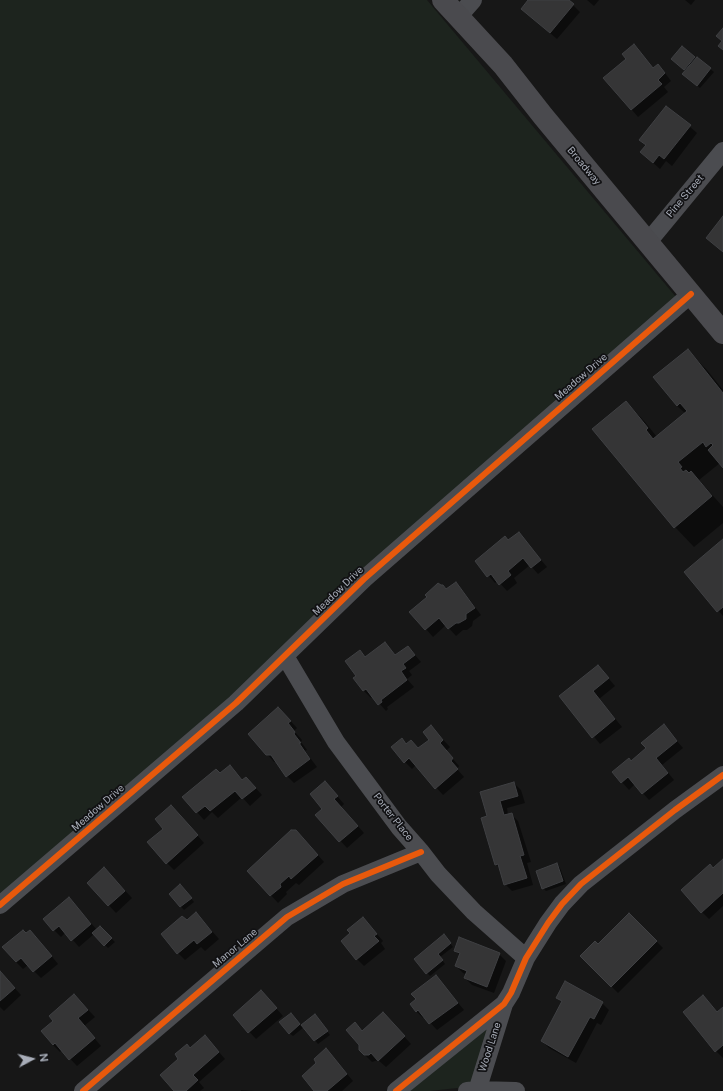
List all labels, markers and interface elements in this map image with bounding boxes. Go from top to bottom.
street label: Broadway [565,145,603,187]
street label: Pine Street [664,172,706,220]
street label: Meadow Drive [552,351,610,403]
street label: Meadow Drive [310,564,366,618]
street label: Meadow Drive [69,782,127,834]
street label: Porter Place [371,791,415,843]
street label: Manor Lane [210,926,260,970]
street label: Wood Lane [476,1021,504,1073]
north arrow [12,1039,52,1079]
text: N [37,1053,50,1063]

